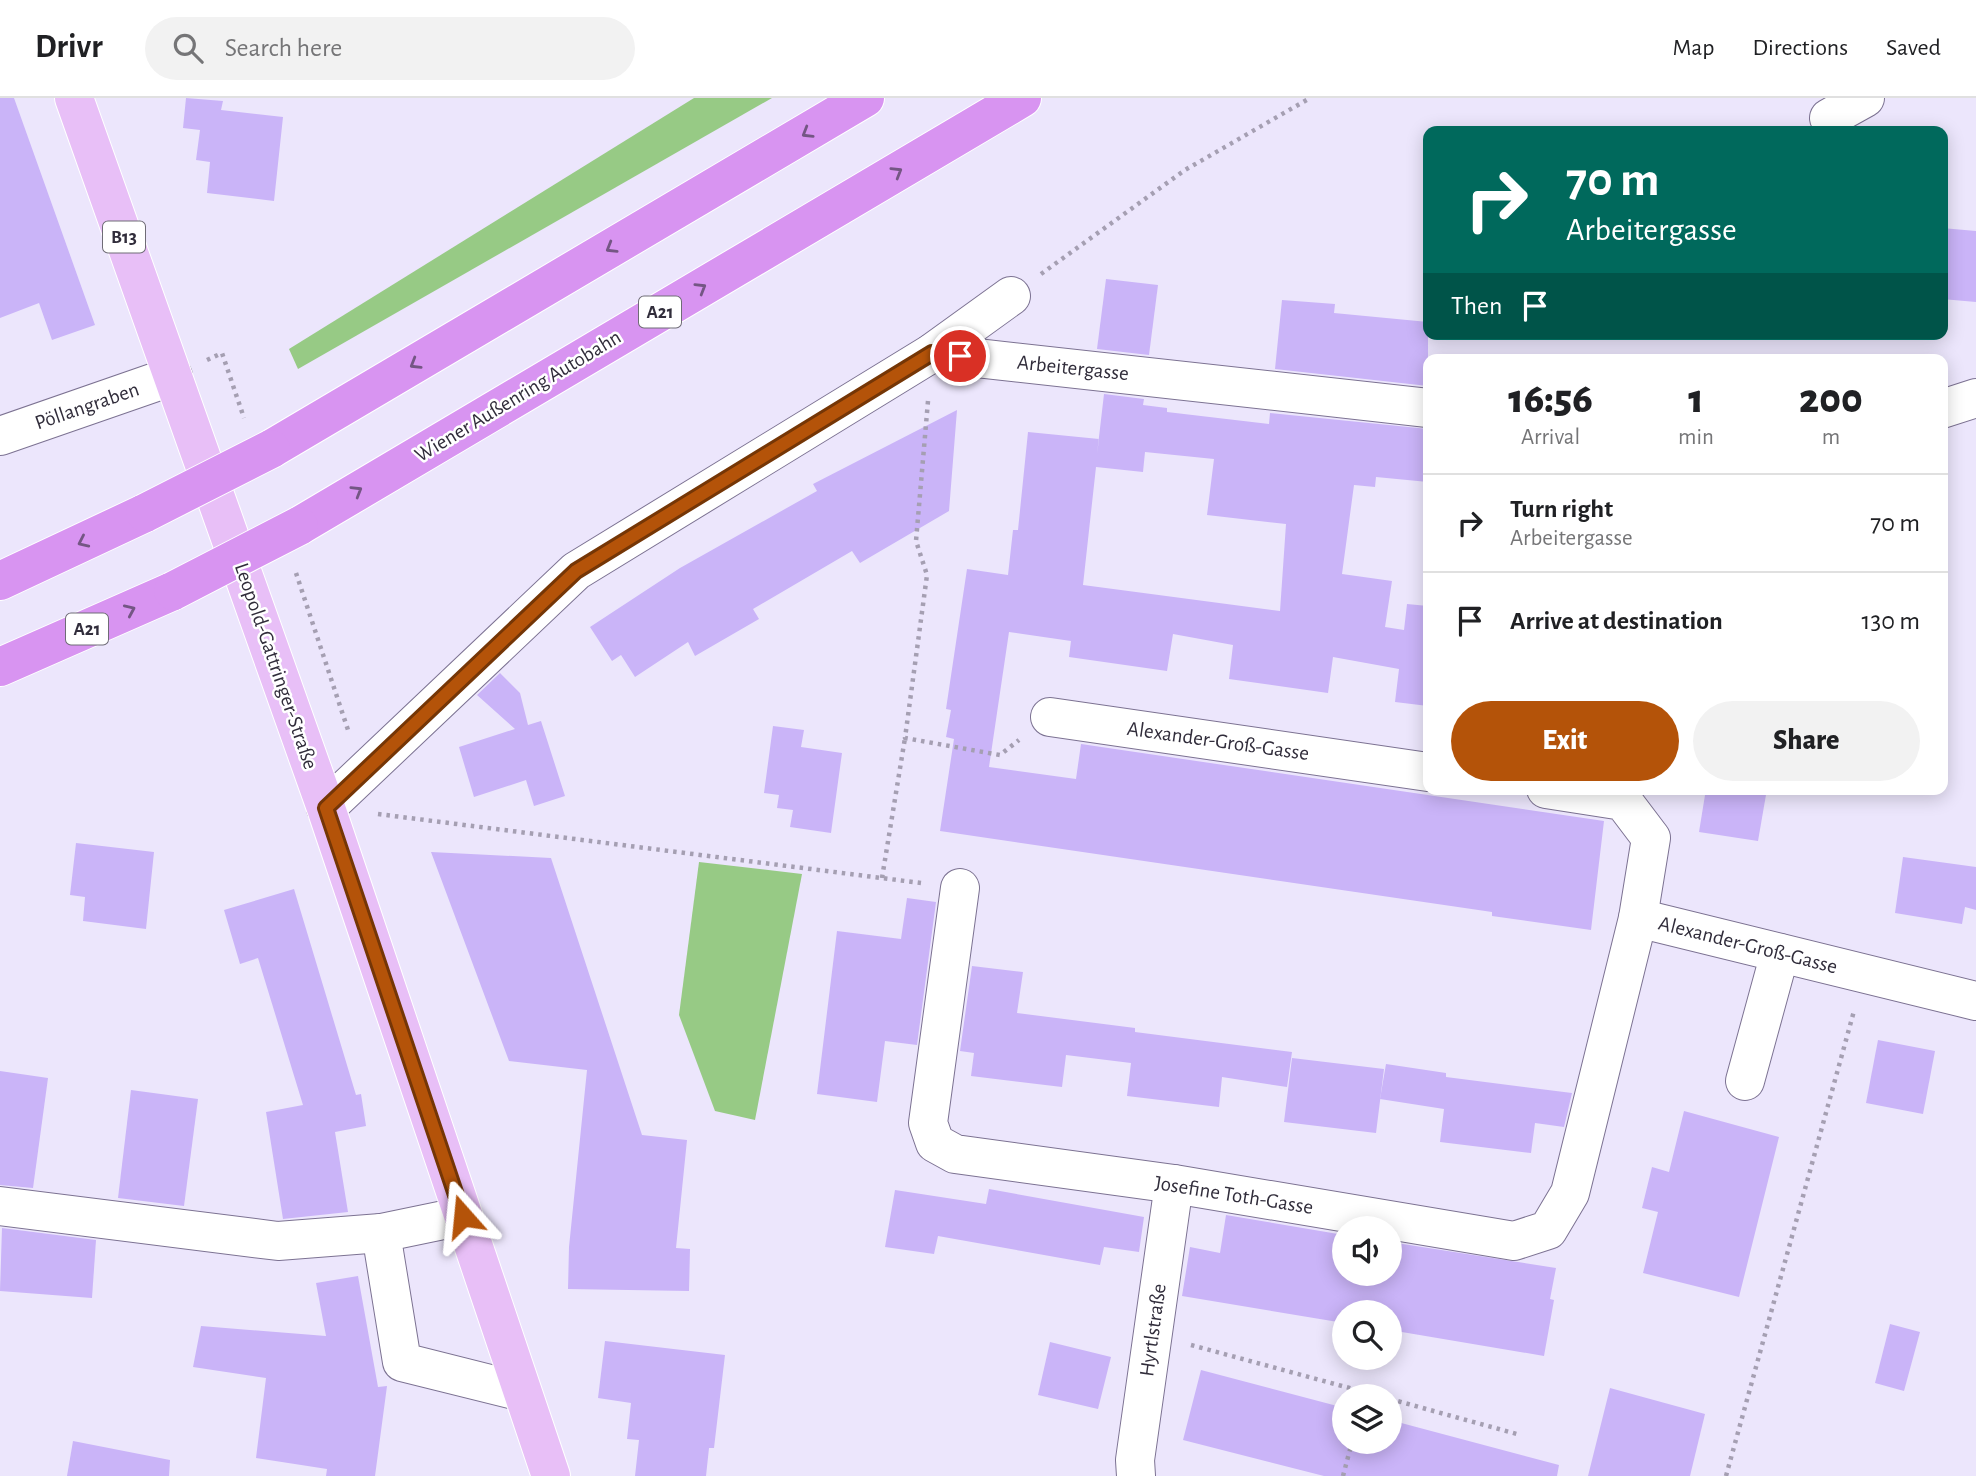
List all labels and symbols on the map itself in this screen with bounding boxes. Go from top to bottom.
one-way arrow [801,124,814,137]
one-way arrow [889,167,902,180]
road number: B13 [103,222,145,252]
one-way arrow [605,240,618,253]
one-way arrow [693,283,706,296]
road number: A21 [639,296,681,328]
street label: Wiener Außenring Autobahn [411,326,625,466]
pin [930,326,990,386]
street label: Arbeitergasse [1016,352,1130,384]
one-way arrow [409,356,422,369]
street label: Pöllangraben [32,378,142,434]
one-way arrow [350,486,363,499]
one-way arrow [78,534,90,548]
street label: Leopold-Gattringer-Straße [231,560,321,772]
one-way arrow [123,604,135,618]
road number: A21 [66,614,108,644]
street label: Alexander-Groß-Gasse [1126,718,1310,764]
street label: Alexander-Groß-Gasse [1656,913,1840,977]
street label: Josefine Toth-Gasse [1153,1172,1315,1218]
position arrow [426,1179,500,1253]
street label: Hyrtlstraße [1136,1282,1170,1378]

